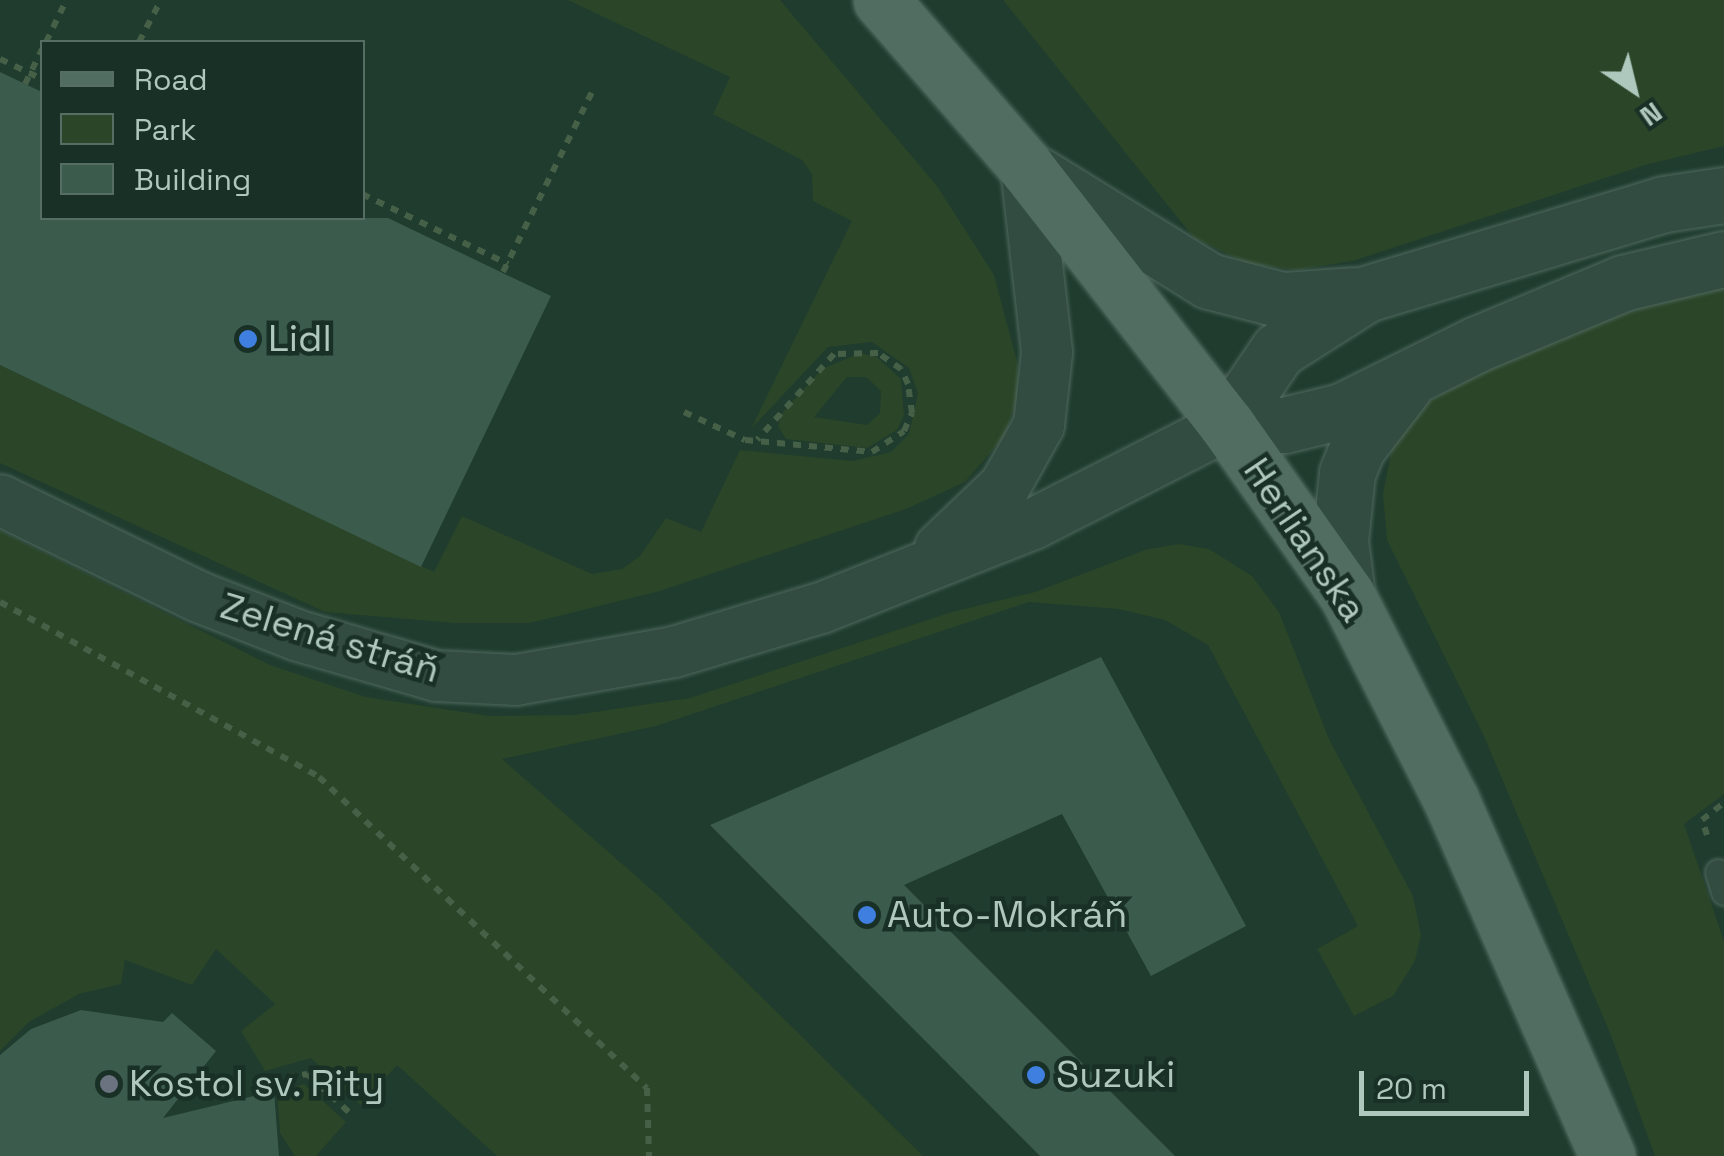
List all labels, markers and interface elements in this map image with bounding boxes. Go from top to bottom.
legend [40,40,365,220]
north arrow [1584,40,1684,140]
text: Road [134,60,208,99]
text: N [1633,94,1669,135]
text: Park [134,110,196,149]
text: Building [134,160,251,199]
place label: Lidl [268,316,332,362]
marker: Lidl [237,328,259,350]
street label: Herlianska [1234,450,1376,630]
street label: Zelená stráň [215,583,445,693]
place label: Auto-Mokráň [887,892,1127,938]
marker: Auto-Mokráň [856,904,878,926]
scale bar [1364,1051,1534,1113]
place label: Suzuki [1056,1052,1175,1098]
place label: Kostol sv. Rity [129,1061,385,1107]
marker: Suzuki [1025,1064,1047,1086]
text: 20 m [1376,1069,1447,1108]
marker: Kostol sv. Rity [98,1073,120,1095]

